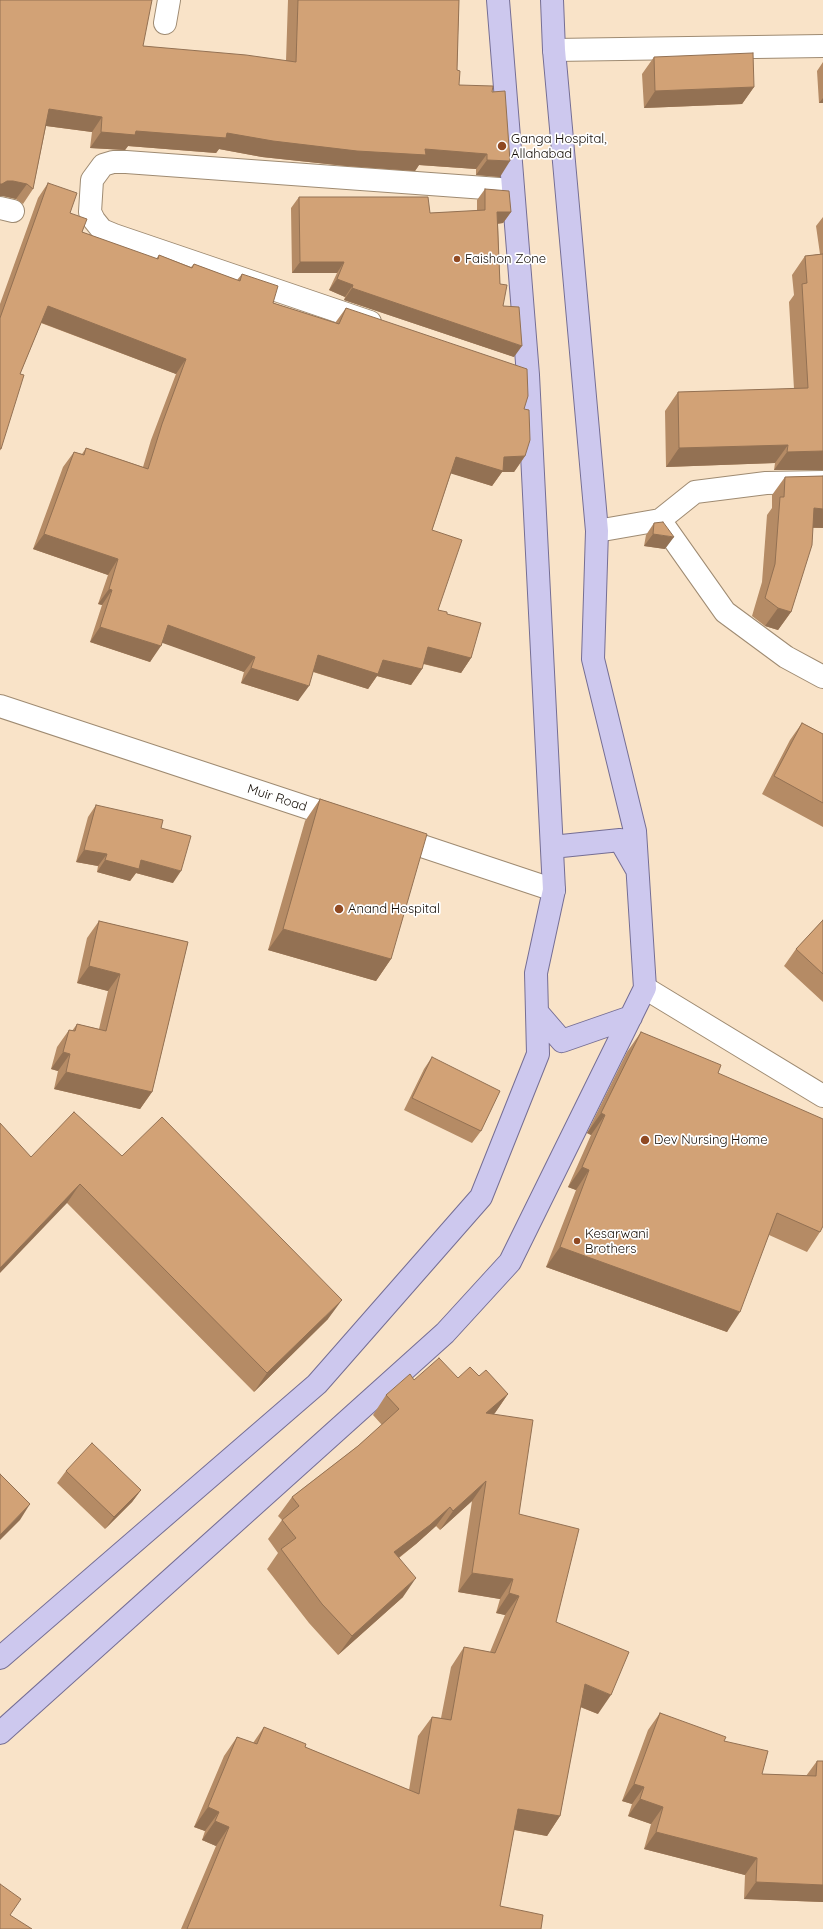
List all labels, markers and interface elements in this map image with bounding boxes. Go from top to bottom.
place label: Ganga Hospital, Allahabad [511,131,607,162]
marker: Ganga Hospital, Allahabad [496,140,508,152]
place label: Faishon Zone [465,251,546,267]
marker: Faishon Zone [452,254,462,264]
street label: Muir Road [245,781,309,815]
place label: Anand Hospital [348,901,440,917]
marker: Anand Hospital [333,903,345,915]
place label: Dev Nursing Home [654,1132,767,1148]
marker: Dev Nursing Home [639,1134,651,1146]
place label: Kesarwani Brothers [585,1226,649,1257]
marker: Kesarwani Brothers [572,1236,582,1246]

